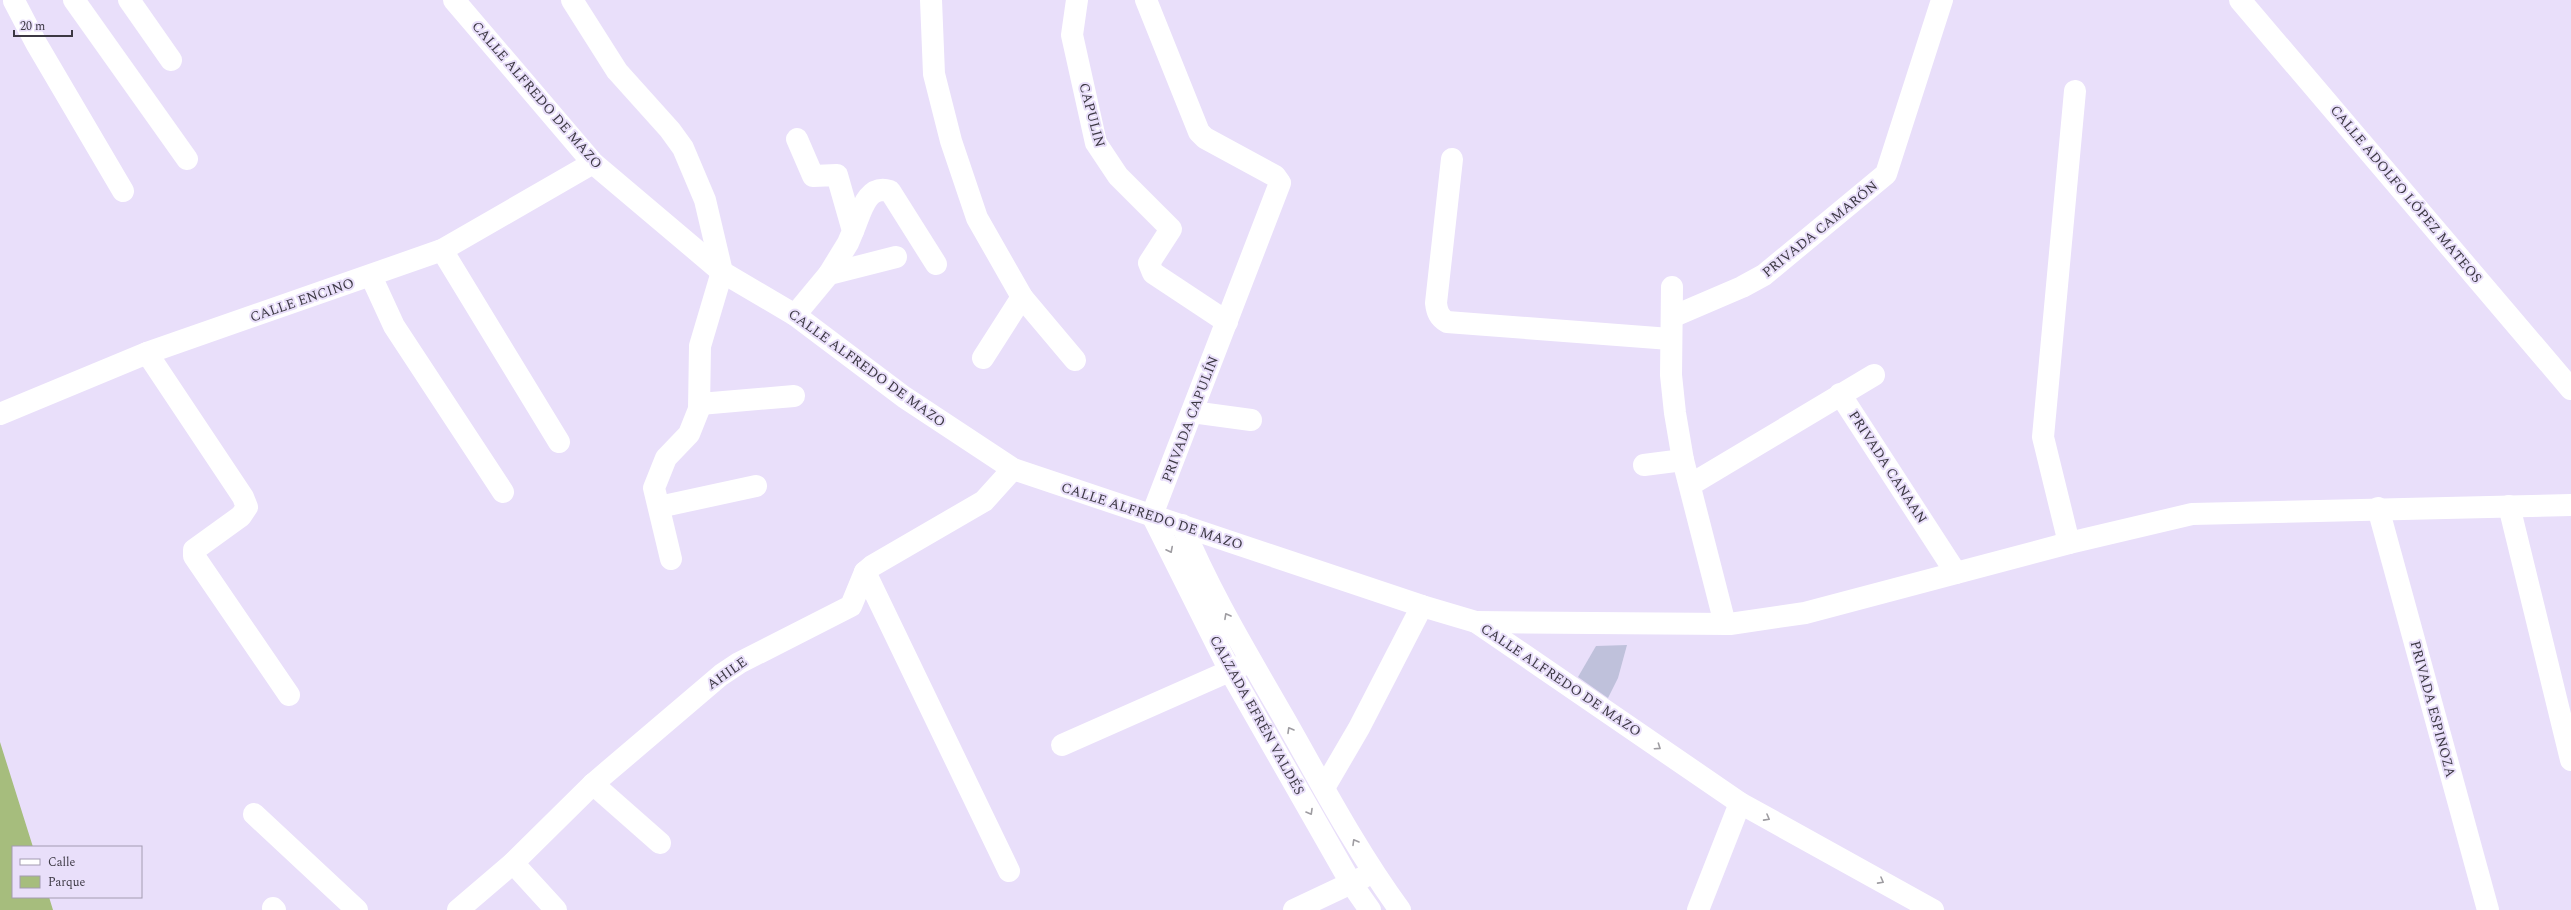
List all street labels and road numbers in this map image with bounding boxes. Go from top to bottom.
street label: CALLE ALFREDO DE MAZO [467,16,607,174]
street label: CAPULIN [1073,80,1111,150]
street label: CALLE ADOLFO LÓPEZ MATEOS [2325,100,2487,288]
street label: PRIVADA CAMARÓN [1757,176,1883,282]
street label: CALLE ENCINO [247,272,357,328]
street label: CALLE ALFREDO DE MAZO [784,304,950,432]
street label: PRIVADA CAPULÍN [1156,353,1224,485]
street label: PRIVADA CANAAN [1844,406,1932,528]
street label: CALLE ALFREDO DE MAZO [1058,477,1246,555]
street label: CALLE ALFREDO DE MAZO [1476,618,1646,742]
street label: CALZADA EFRÉN VALDÉS [1204,631,1310,799]
street label: PRIVADA ESPINOZA [2405,638,2461,780]
street label: AHILE [702,651,752,695]

